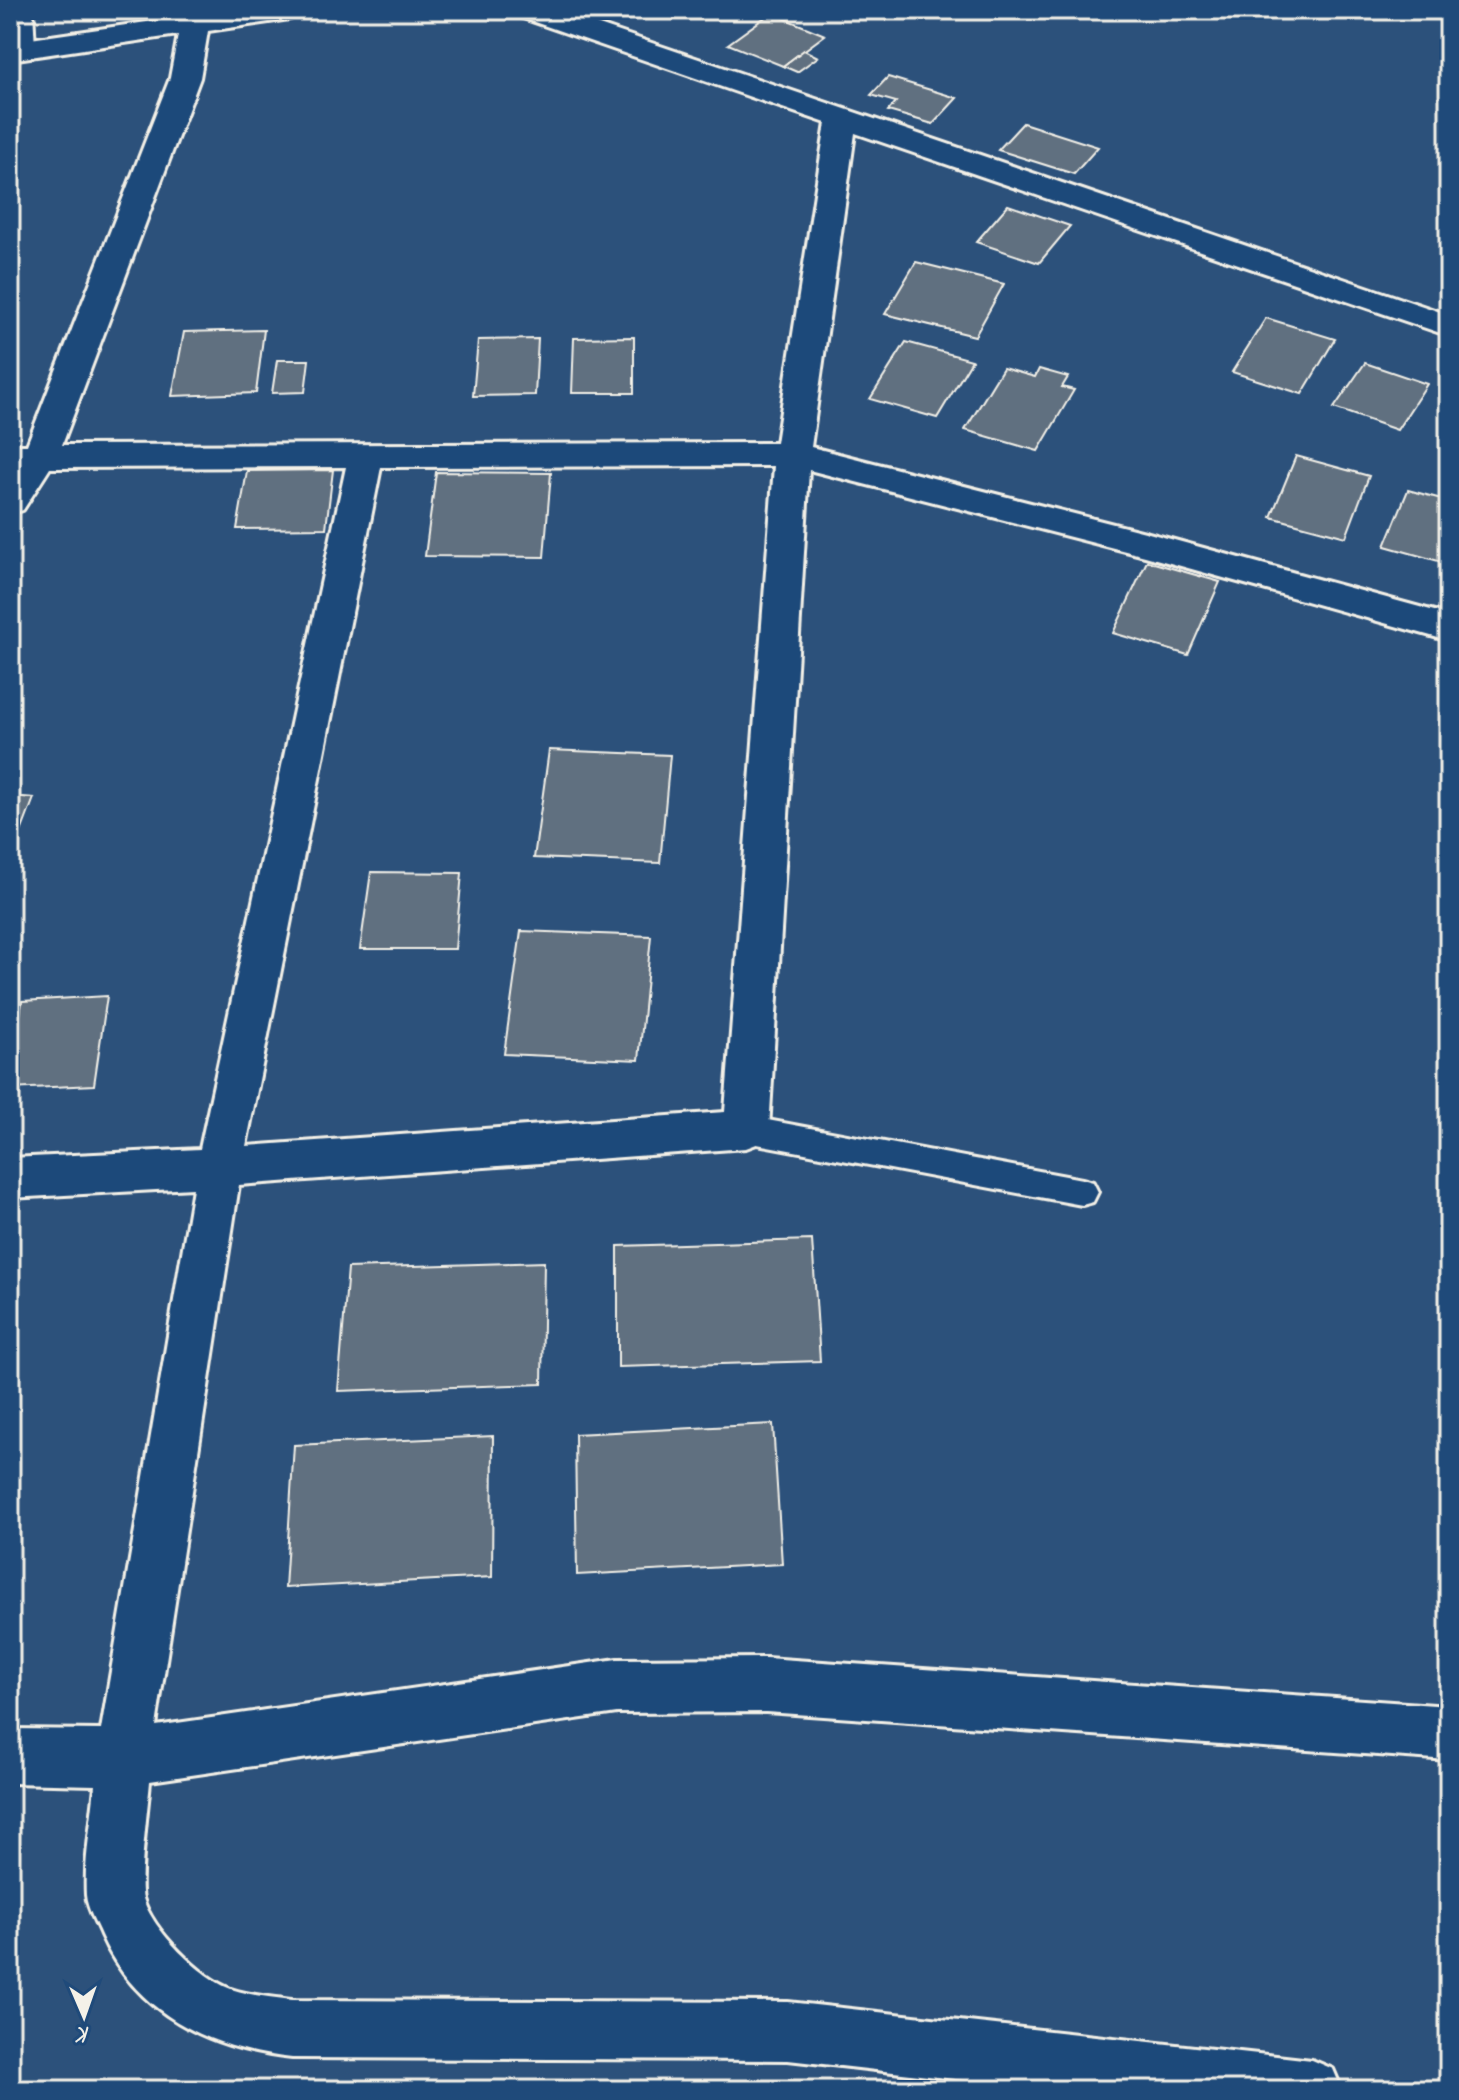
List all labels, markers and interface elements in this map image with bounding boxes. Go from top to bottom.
north arrow [44,1976,124,2056]
text: K [74,2021,91,2049]

